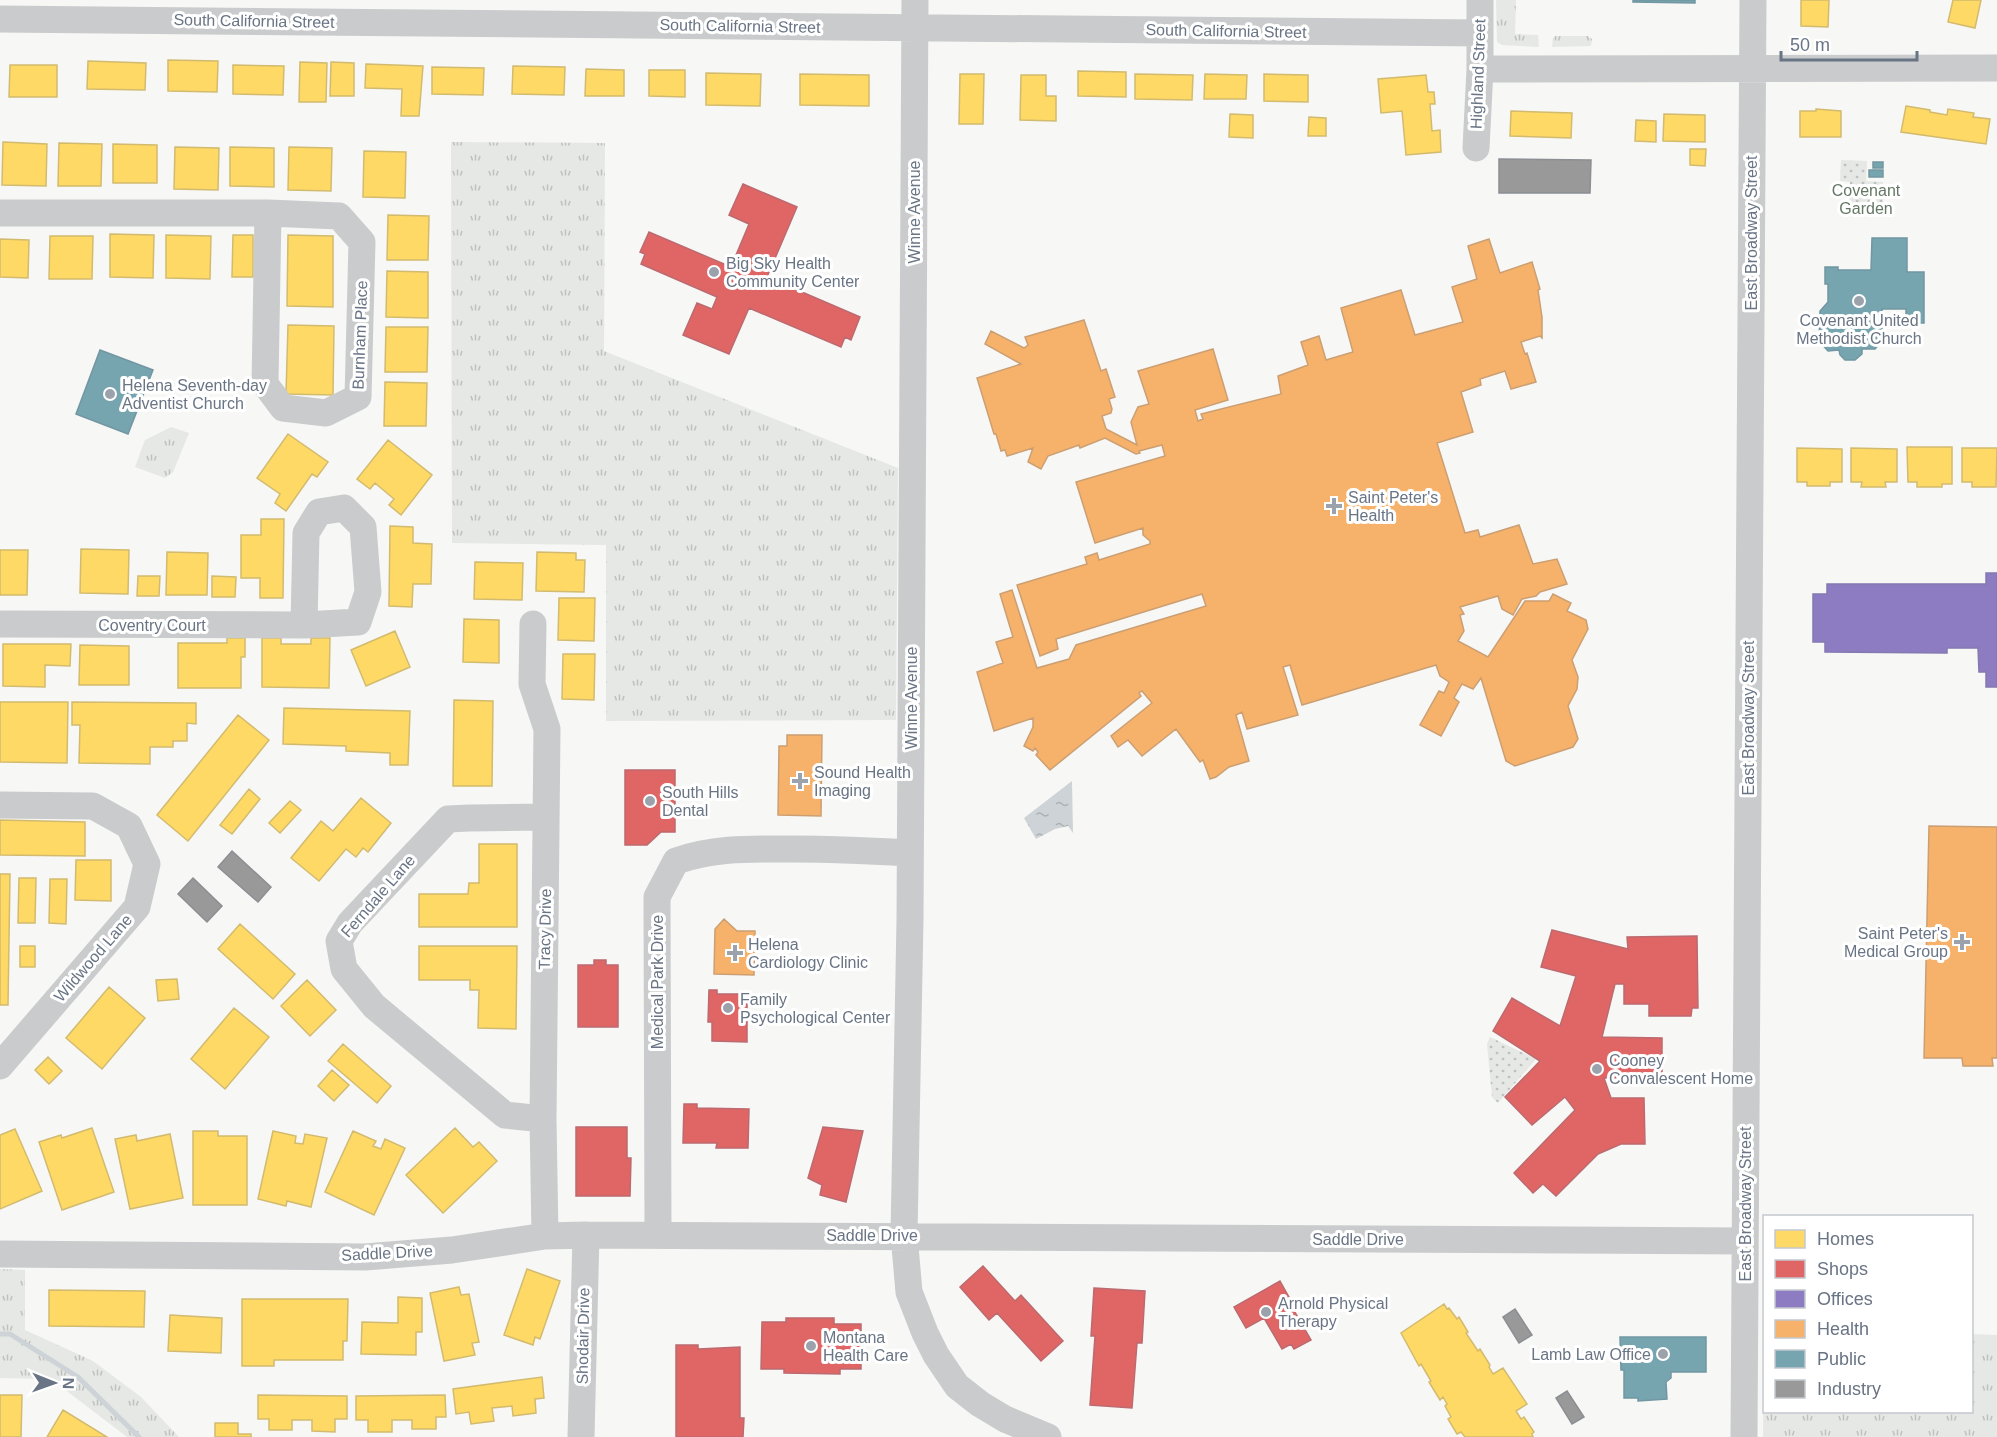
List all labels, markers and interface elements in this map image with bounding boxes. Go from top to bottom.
street label: South California Street [173,11,335,31]
street label: South California Street [659,16,821,36]
street label: Highland Street [1468,18,1488,129]
street label: South California Street [1145,21,1307,41]
scale bar [1781,24,1918,62]
text: 50 m [1790,35,1830,55]
street label: East Broadway Street [1743,155,1760,310]
street label: Winne Avenue [906,160,923,263]
park label: Covenant Garden [1832,182,1901,217]
place label: Big Sky Health Community Center [726,255,860,290]
marker: Big Sky Health Community Center [707,265,721,279]
street label: Burnham Place [350,280,370,390]
marker: Covenant United Methodist Church [1852,294,1866,308]
place label: Covenant United Methodist Church [1796,312,1922,347]
place label: Helena Seventh-day Adventist Church [122,377,267,412]
marker: Helena Seventh-day Adventist Church [103,387,117,401]
place label: Saint Peter's Health [1348,489,1438,524]
marker: Saint Peter's Health [1325,497,1343,515]
street label: Coventry Court [98,617,206,634]
street label: East Broadway Street [1740,640,1757,795]
street label: Winne Avenue [903,646,920,749]
place label: Sound Health Imaging [814,764,911,799]
marker: Sound Health Imaging [791,772,809,790]
place label: South Hills Dental [662,784,738,819]
marker: South Hills Dental [643,794,657,808]
street label: Ferndale Lane [338,851,418,941]
street label: Tracy Drive [536,888,554,970]
street label: Wildwood Lane [51,911,135,1005]
street label: Medical Park Drive [649,915,666,1049]
place label: Saint Peter's Medical Group [1844,925,1948,960]
marker: Saint Peter's Medical Group [1953,933,1971,951]
place label: Helena Cardiology Clinic [748,936,868,971]
marker: Helena Cardiology Clinic [726,944,744,962]
place label: Family Psychological Center [740,991,891,1026]
marker: Family Psychological Center [721,1001,735,1015]
place label: Cooney Convalescent Home [1609,1052,1753,1087]
marker: Cooney Convalescent Home [1590,1062,1604,1076]
street label: East Broadway Street [1737,1126,1754,1281]
legend [1763,1215,1973,1413]
street label: Saddle Drive [826,1227,918,1244]
text: Homes [1817,1229,1874,1249]
street label: Saddle Drive [1312,1231,1404,1248]
street label: Saddle Drive [341,1242,433,1264]
text: Shops [1817,1259,1868,1279]
street label: Shodair Drive [574,1287,592,1385]
text: Offices [1817,1289,1873,1309]
place label: Arnold Physical Therapy [1278,1295,1388,1330]
marker: Arnold Physical Therapy [1259,1305,1273,1319]
text: Health [1817,1319,1869,1339]
place label: Montana Health Care [823,1329,908,1364]
marker: Montana Health Care [804,1339,818,1353]
place label: Lamb Law Office [1531,1346,1651,1363]
marker: Lamb Law Office [1656,1347,1670,1361]
text: Public [1817,1349,1866,1369]
north arrow [24,1353,84,1413]
text: N [60,1377,77,1389]
text: Industry [1817,1379,1881,1399]

